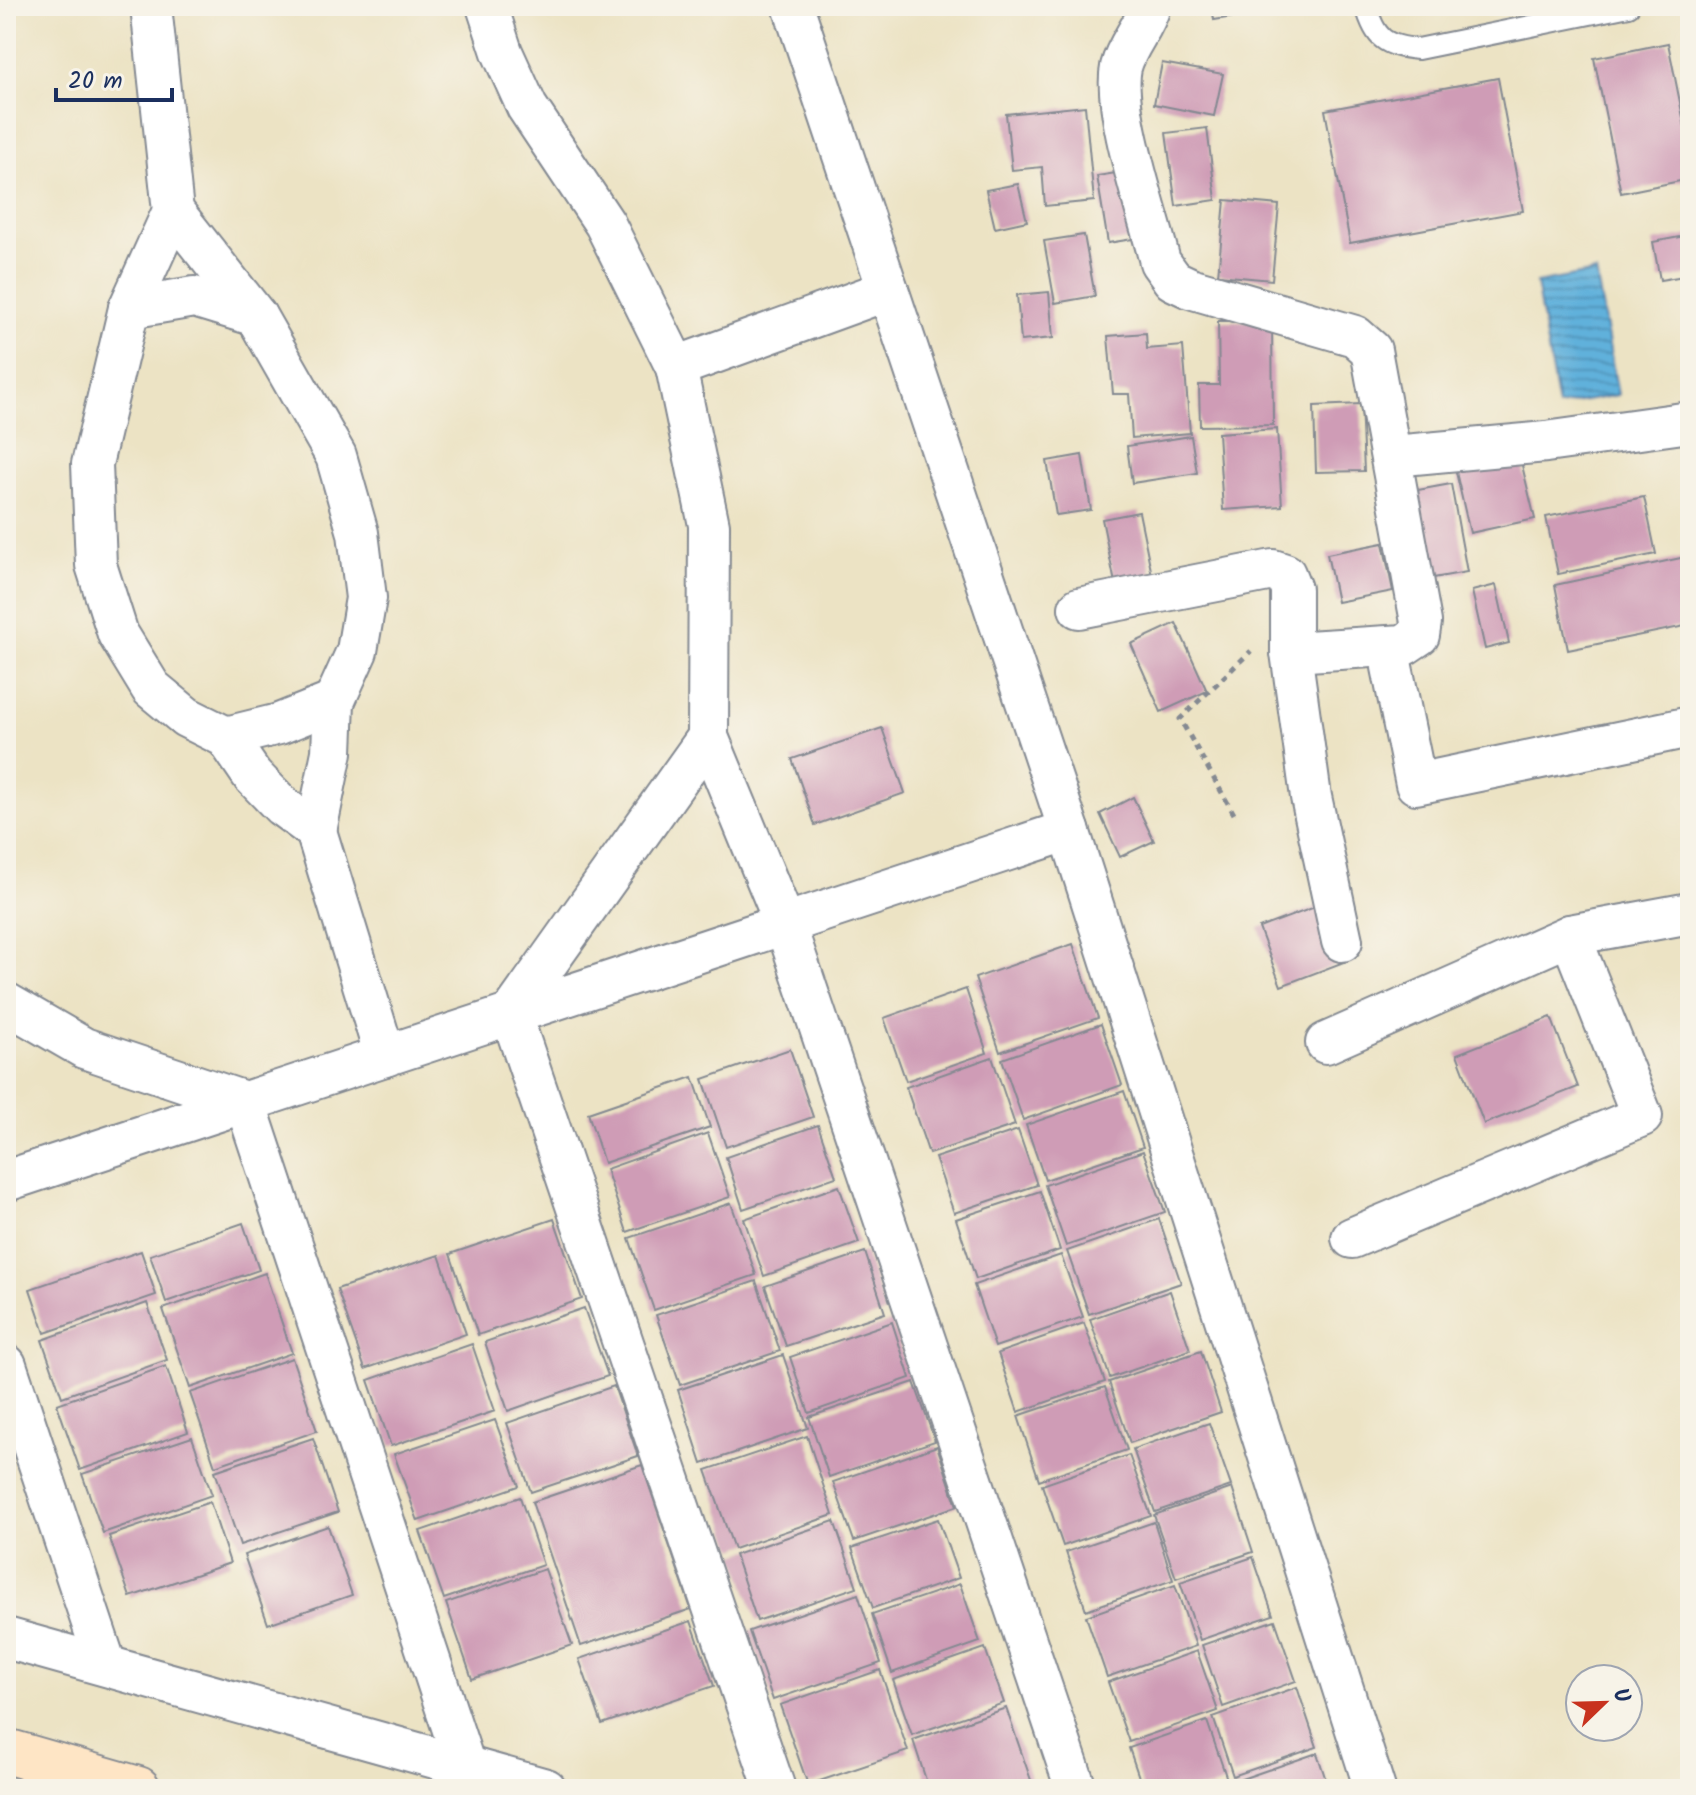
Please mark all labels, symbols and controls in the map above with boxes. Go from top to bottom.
scale bar [56,52,172,102]
text: 20 m [68,62,123,101]
north arrow [1564,1663,1644,1743]
text: U [1601,1683,1639,1709]

